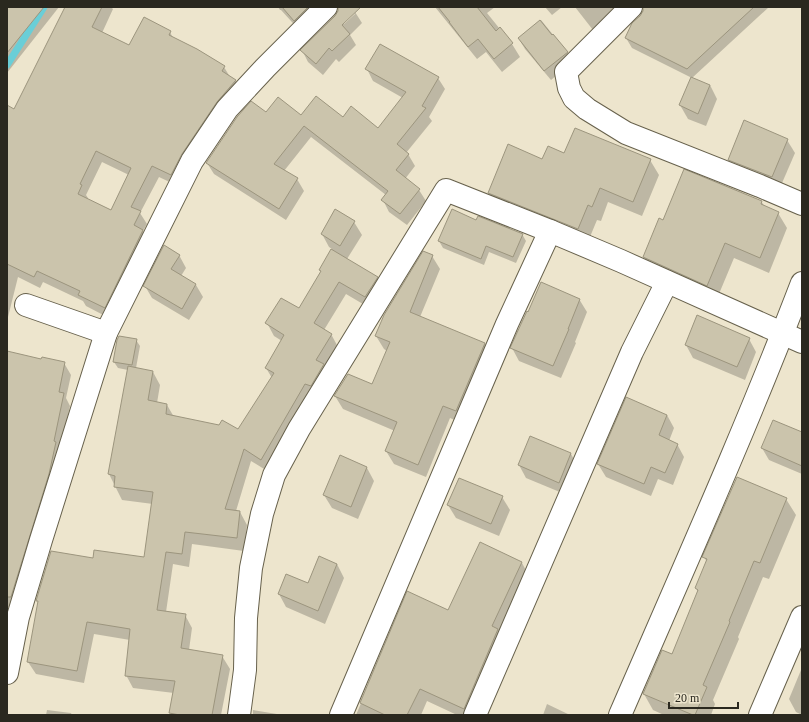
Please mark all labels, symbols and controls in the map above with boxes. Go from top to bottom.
scale bar [669,684,738,710]
text: 20 m [675,691,700,705]

